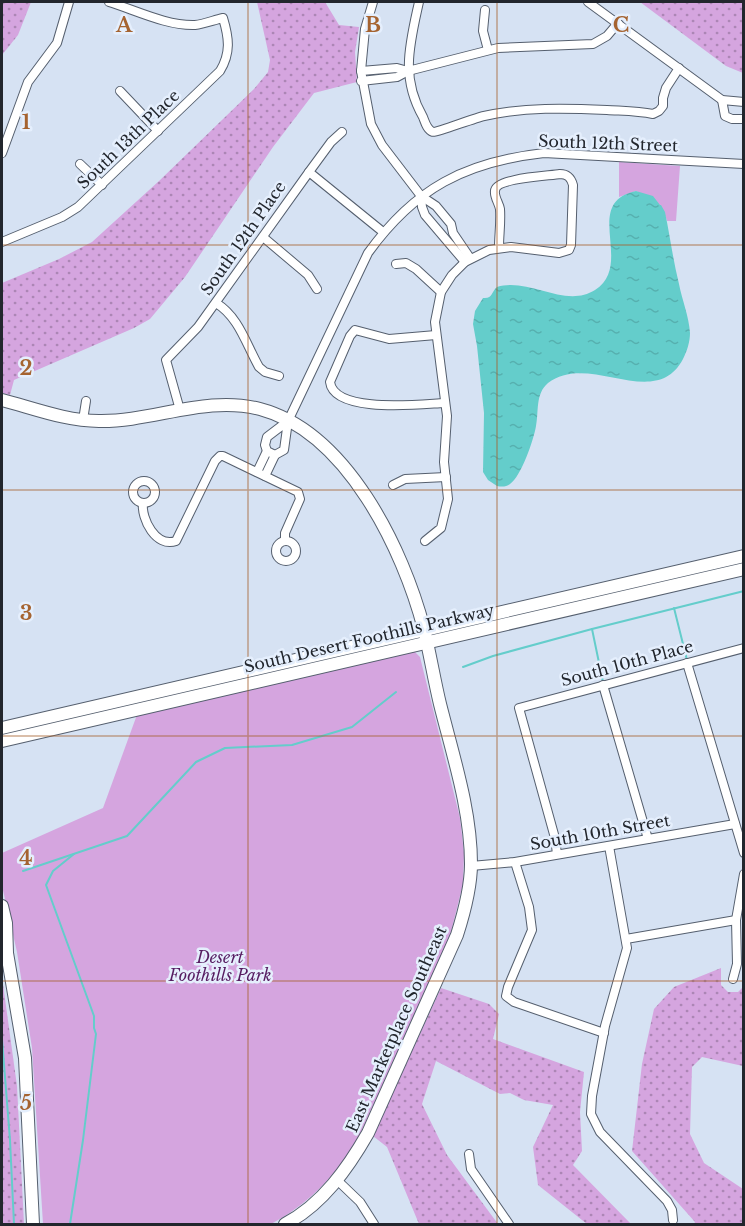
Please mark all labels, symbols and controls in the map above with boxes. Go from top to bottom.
text: A [115,13,133,37]
text: B [365,13,381,37]
text: C [613,13,629,37]
street label: South 13th Place [73,85,183,193]
text: 1 [22,110,31,134]
street label: South 12th Street [538,131,678,155]
street label: South 12th Place [196,177,290,299]
text: 2 [19,356,33,380]
street label: South Desert Foothills Parkway [242,599,497,677]
text: 3 [20,601,32,625]
street label: South 10th Place [559,636,695,690]
street label: South 10th Street [529,810,671,854]
text: 4 [19,846,33,870]
street label: East Marketplace Southeast [341,923,451,1135]
park label: Desert Foothills Park [168,947,271,985]
text: 5 [20,1091,32,1115]

